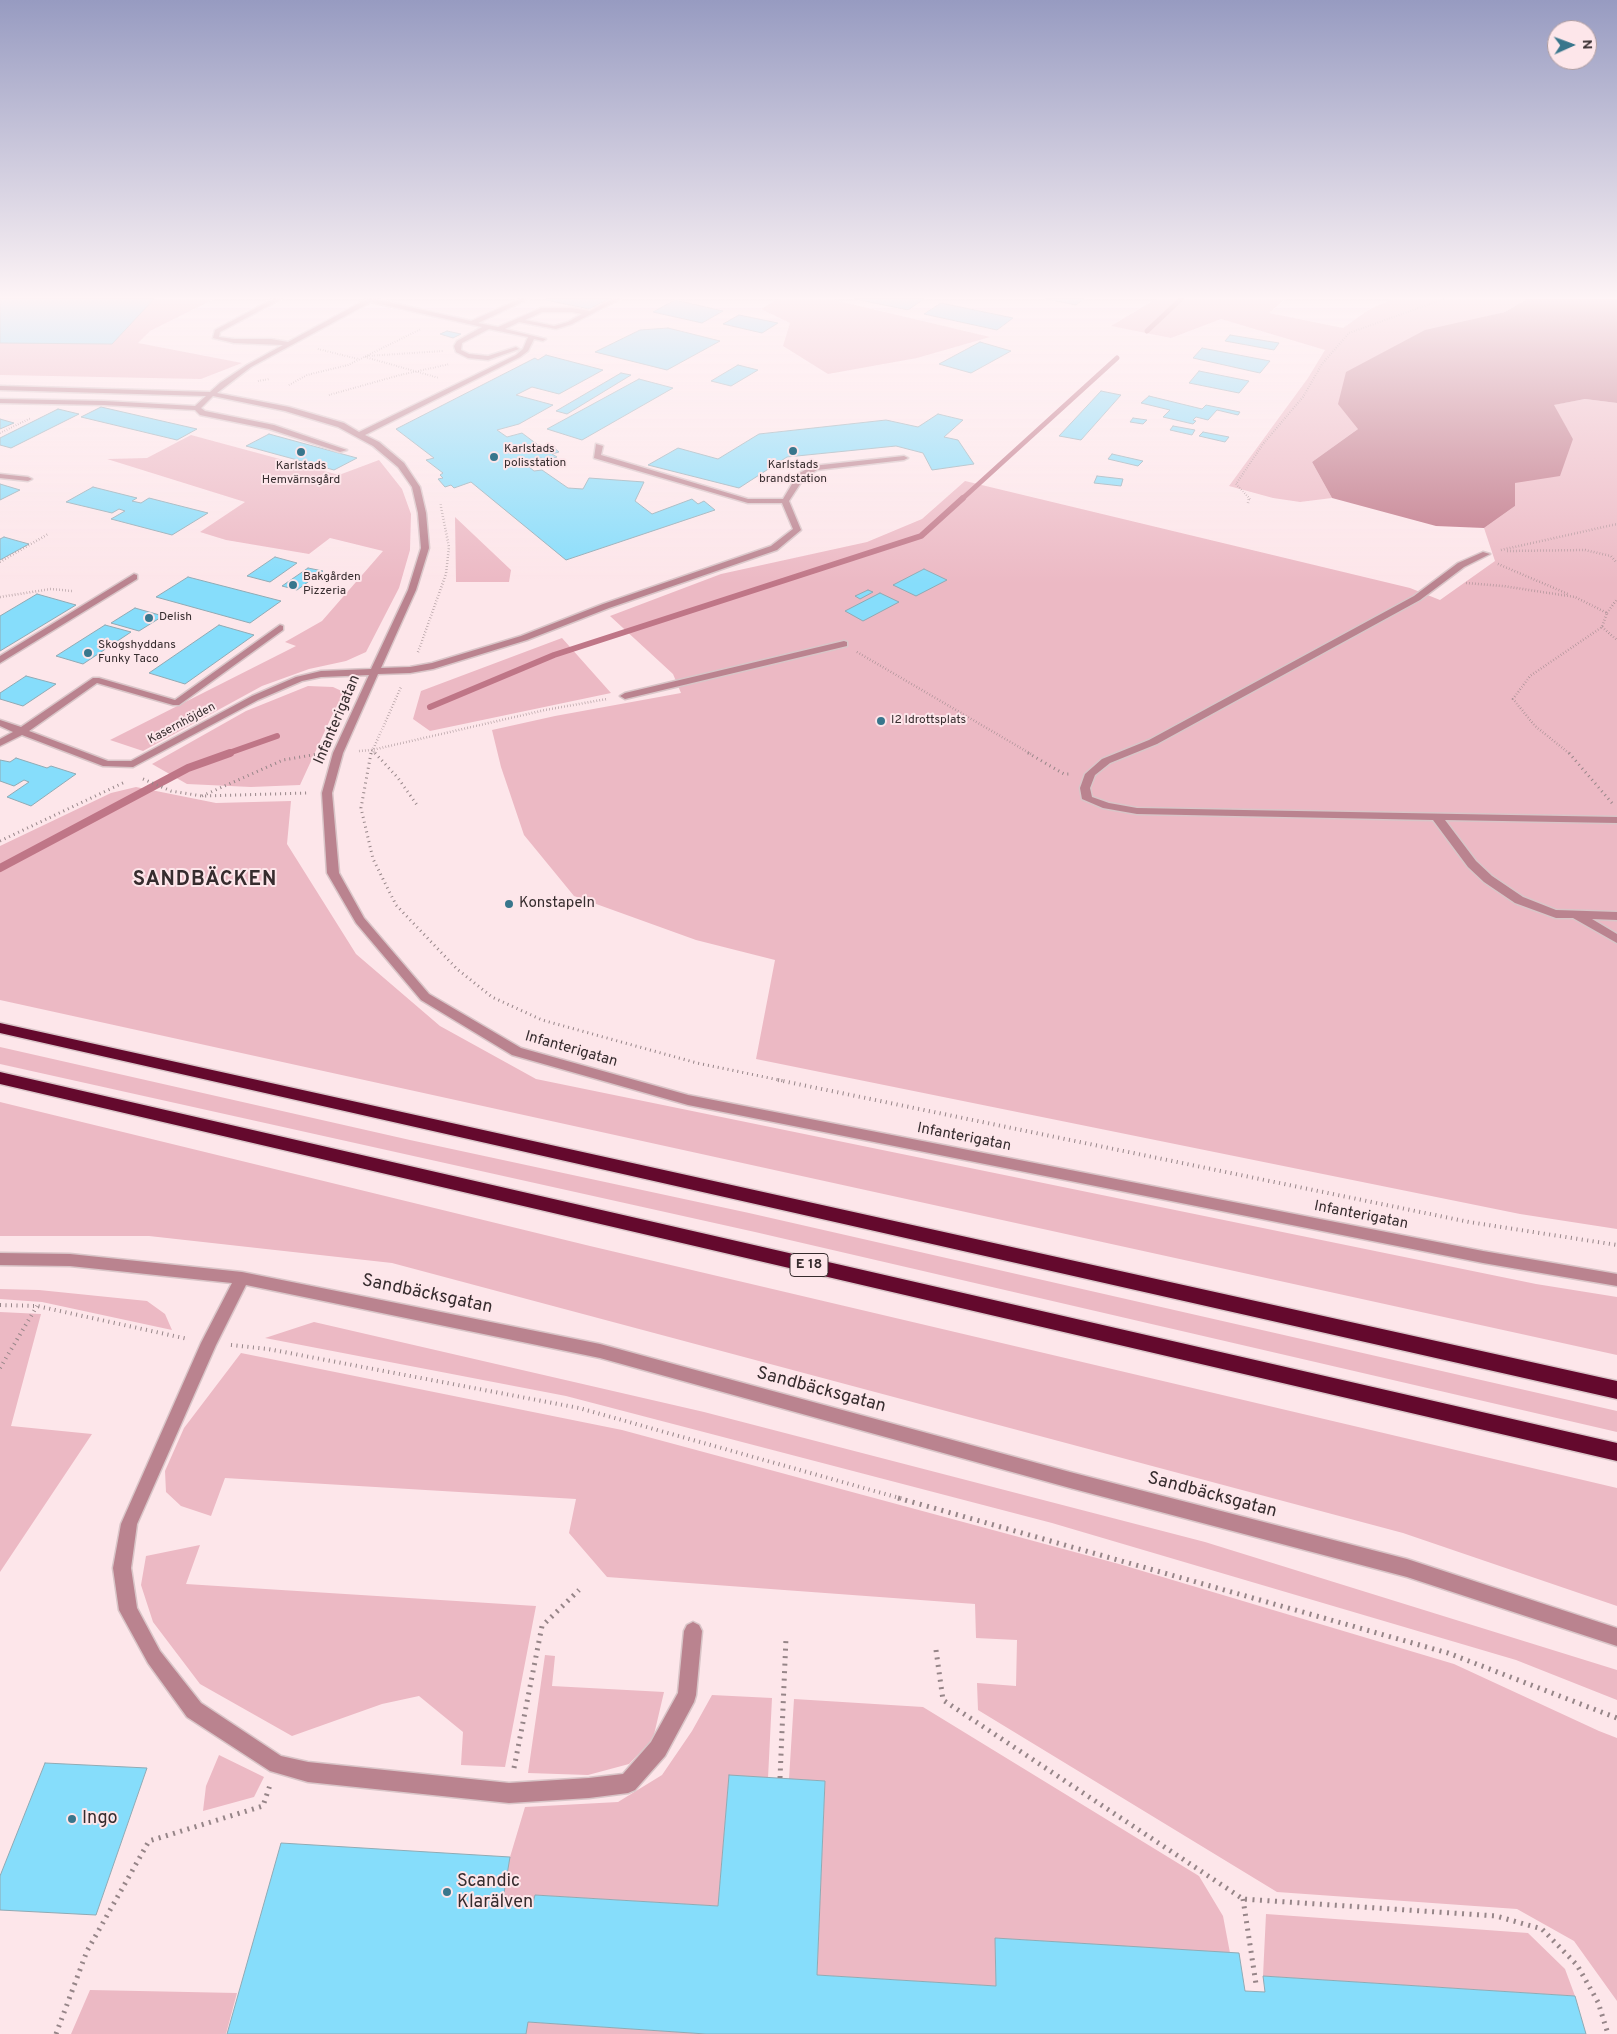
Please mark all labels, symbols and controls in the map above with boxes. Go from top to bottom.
north arrow [1547,20,1597,70]
text: N [1578,39,1595,50]
place label: Karlstads polisstation [504,443,566,471]
marker: Karlstads brandstation [787,445,799,457]
marker: Karlstads Hemvärnsgård [295,446,307,458]
marker: Karlstads polisstation [488,451,500,463]
place label: Karlstads brandstation [759,459,827,487]
place label: Karlstads Hemvärnsgård [262,460,340,488]
place label: Bakgården Pizzeria [303,571,361,599]
marker: Bakgården Pizzeria [287,579,299,591]
place label: Delish [159,611,192,625]
marker: Delish [143,612,155,624]
place label: Skogshyddans Funky Taco [98,639,176,667]
marker: Skogshyddans Funky Taco [82,647,94,659]
street label: Infanterigatan [311,673,365,767]
street label: Kasernhöjden [146,700,218,748]
place label: I2 Idrottsplats [891,714,966,728]
marker: I2 Idrottsplats [875,715,887,727]
district label: SANDBÄCKEN [131,869,279,893]
place label: Konstapeln [519,895,595,913]
marker: Konstapeln [503,898,515,910]
street label: Infanterigatan [523,1028,619,1072]
street label: Infanterigatan [915,1120,1013,1156]
street label: Infanterigatan [1312,1198,1410,1234]
road number: E 18 [790,1254,828,1276]
street label: Sandbäcksgatan [360,1271,494,1319]
street label: Sandbäcksgatan [754,1363,888,1419]
street label: Sandbäcksgatan [1145,1468,1279,1524]
place label: Ingo [82,1808,118,1830]
marker: Ingo [66,1813,78,1825]
place label: Scandic Klarälven [457,1871,533,1914]
marker: Scandic Klarälven [441,1886,453,1898]

